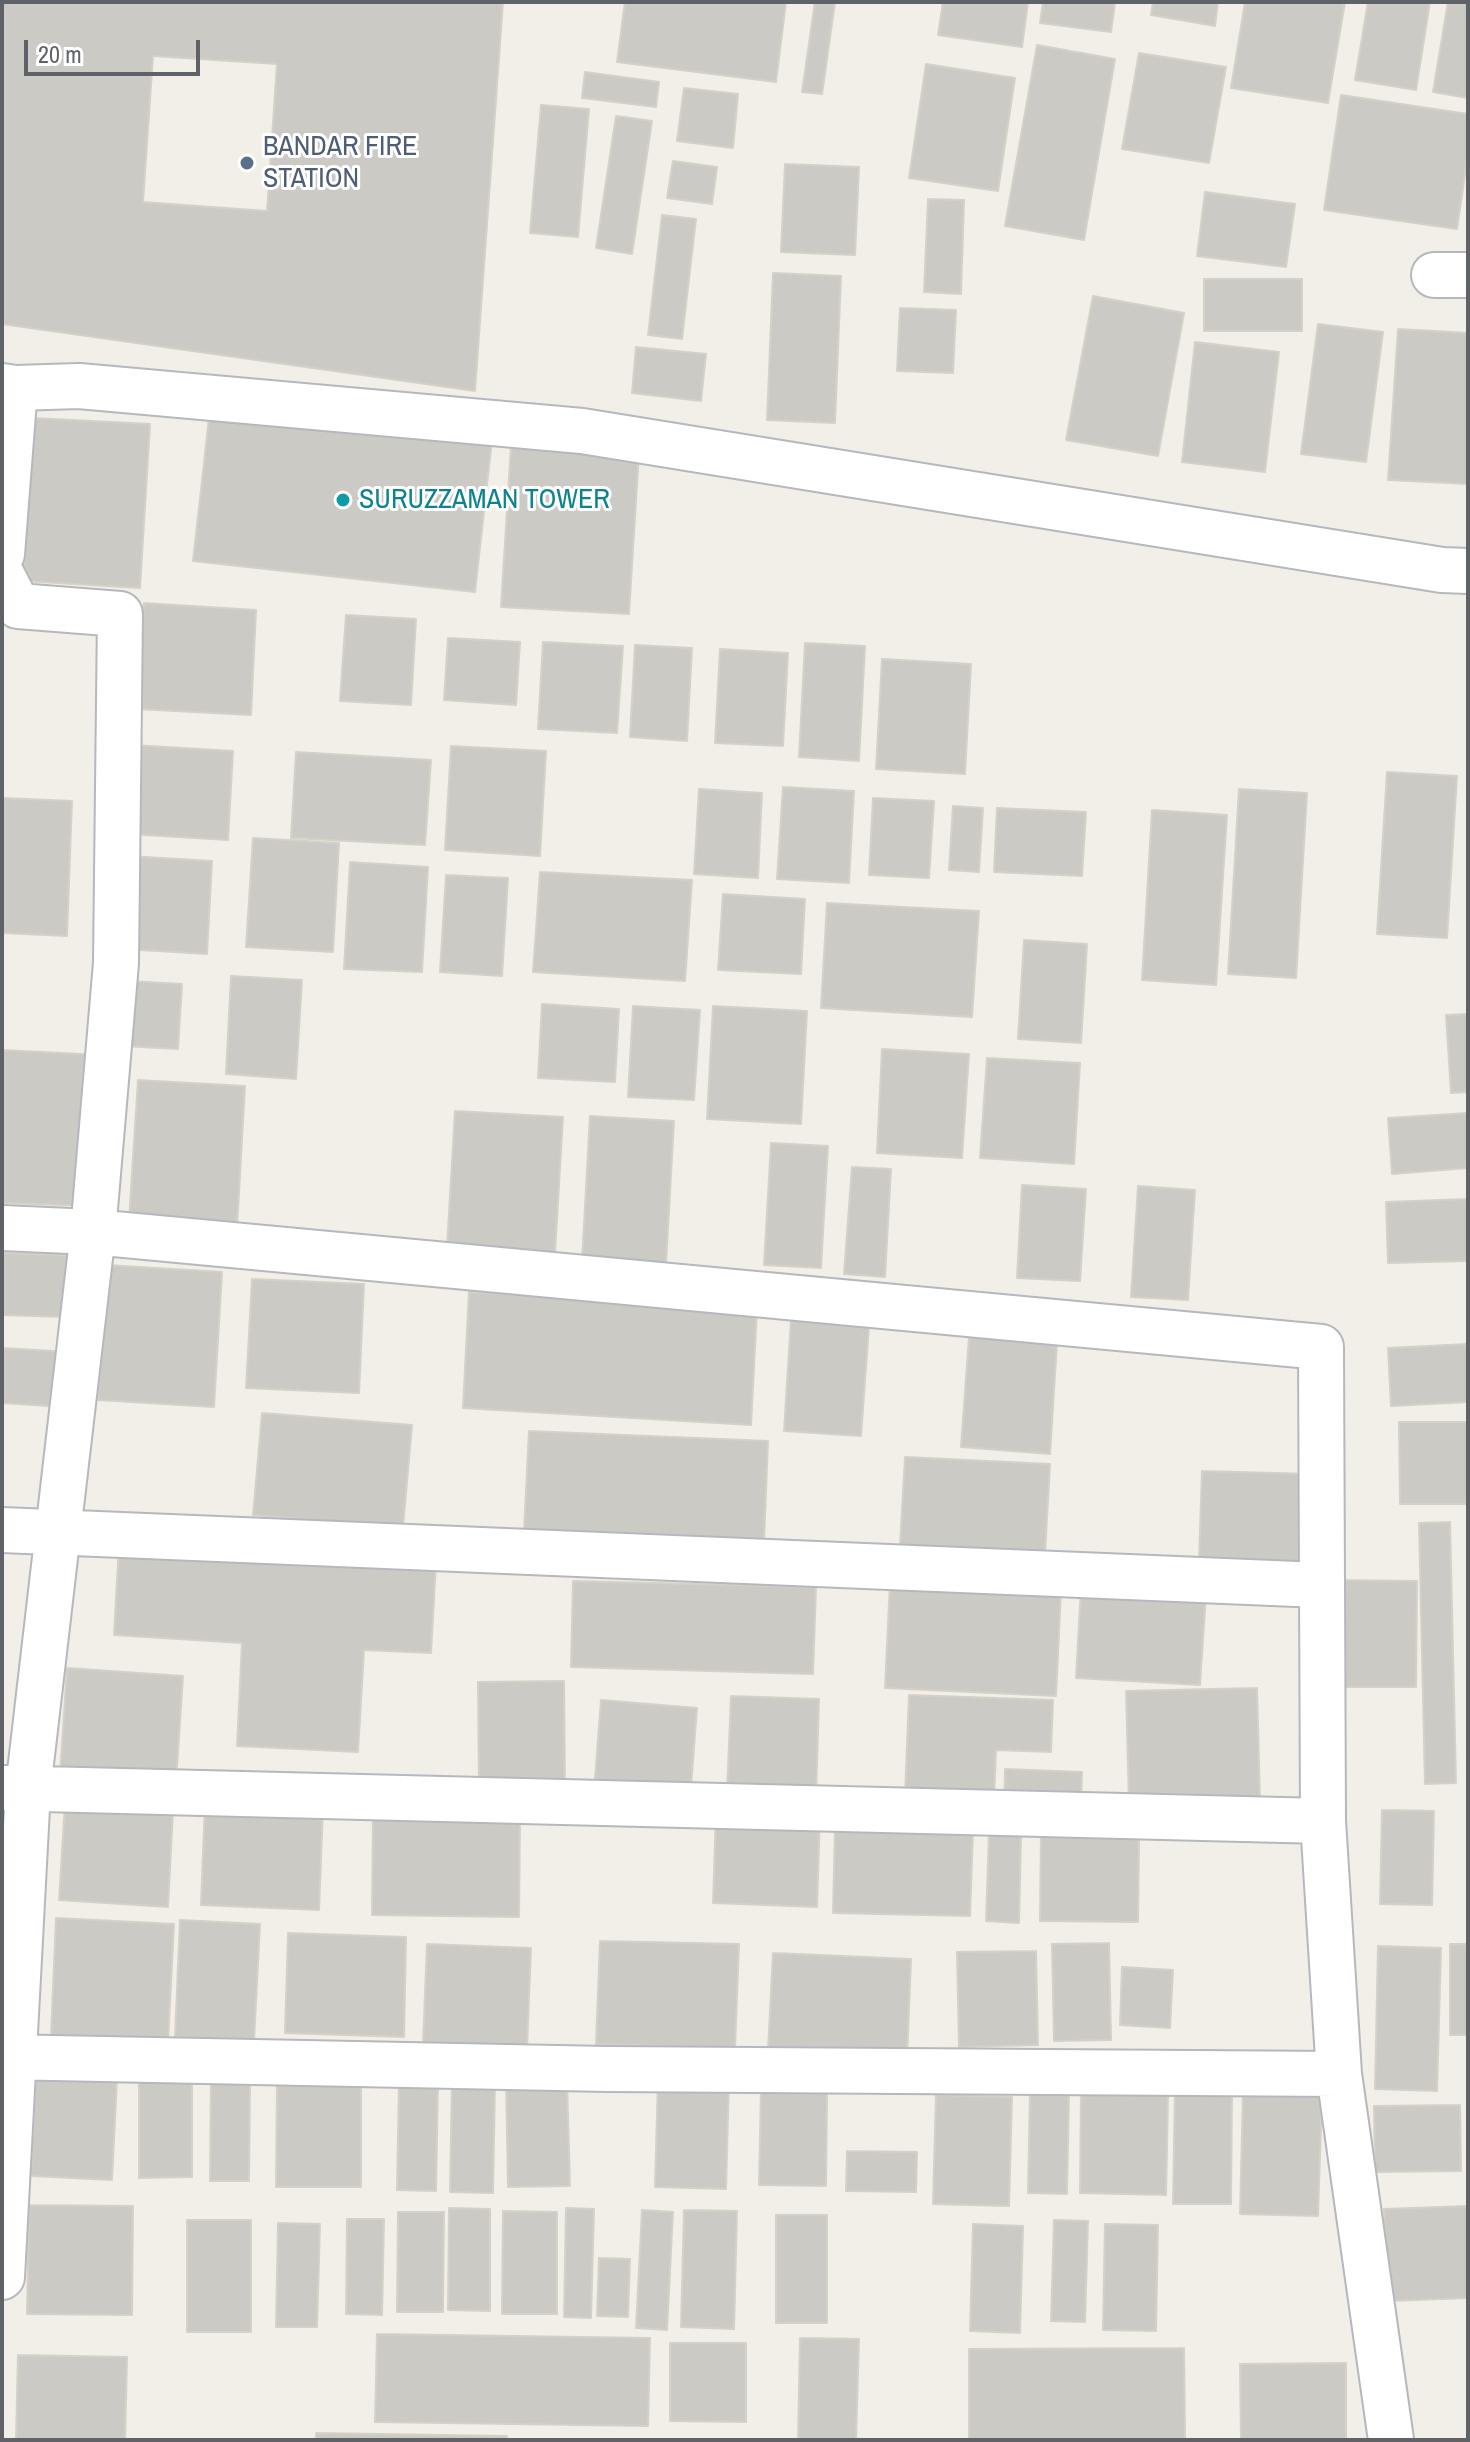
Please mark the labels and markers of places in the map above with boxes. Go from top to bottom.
place label: BANDAR FIRE STATION [263,130,417,196]
marker: BANDAR FIRE STATION [238,154,256,172]
place label: SURUZZAMAN TOWER [359,483,610,517]
marker: SURUZZAMAN TOWER [334,491,352,509]

